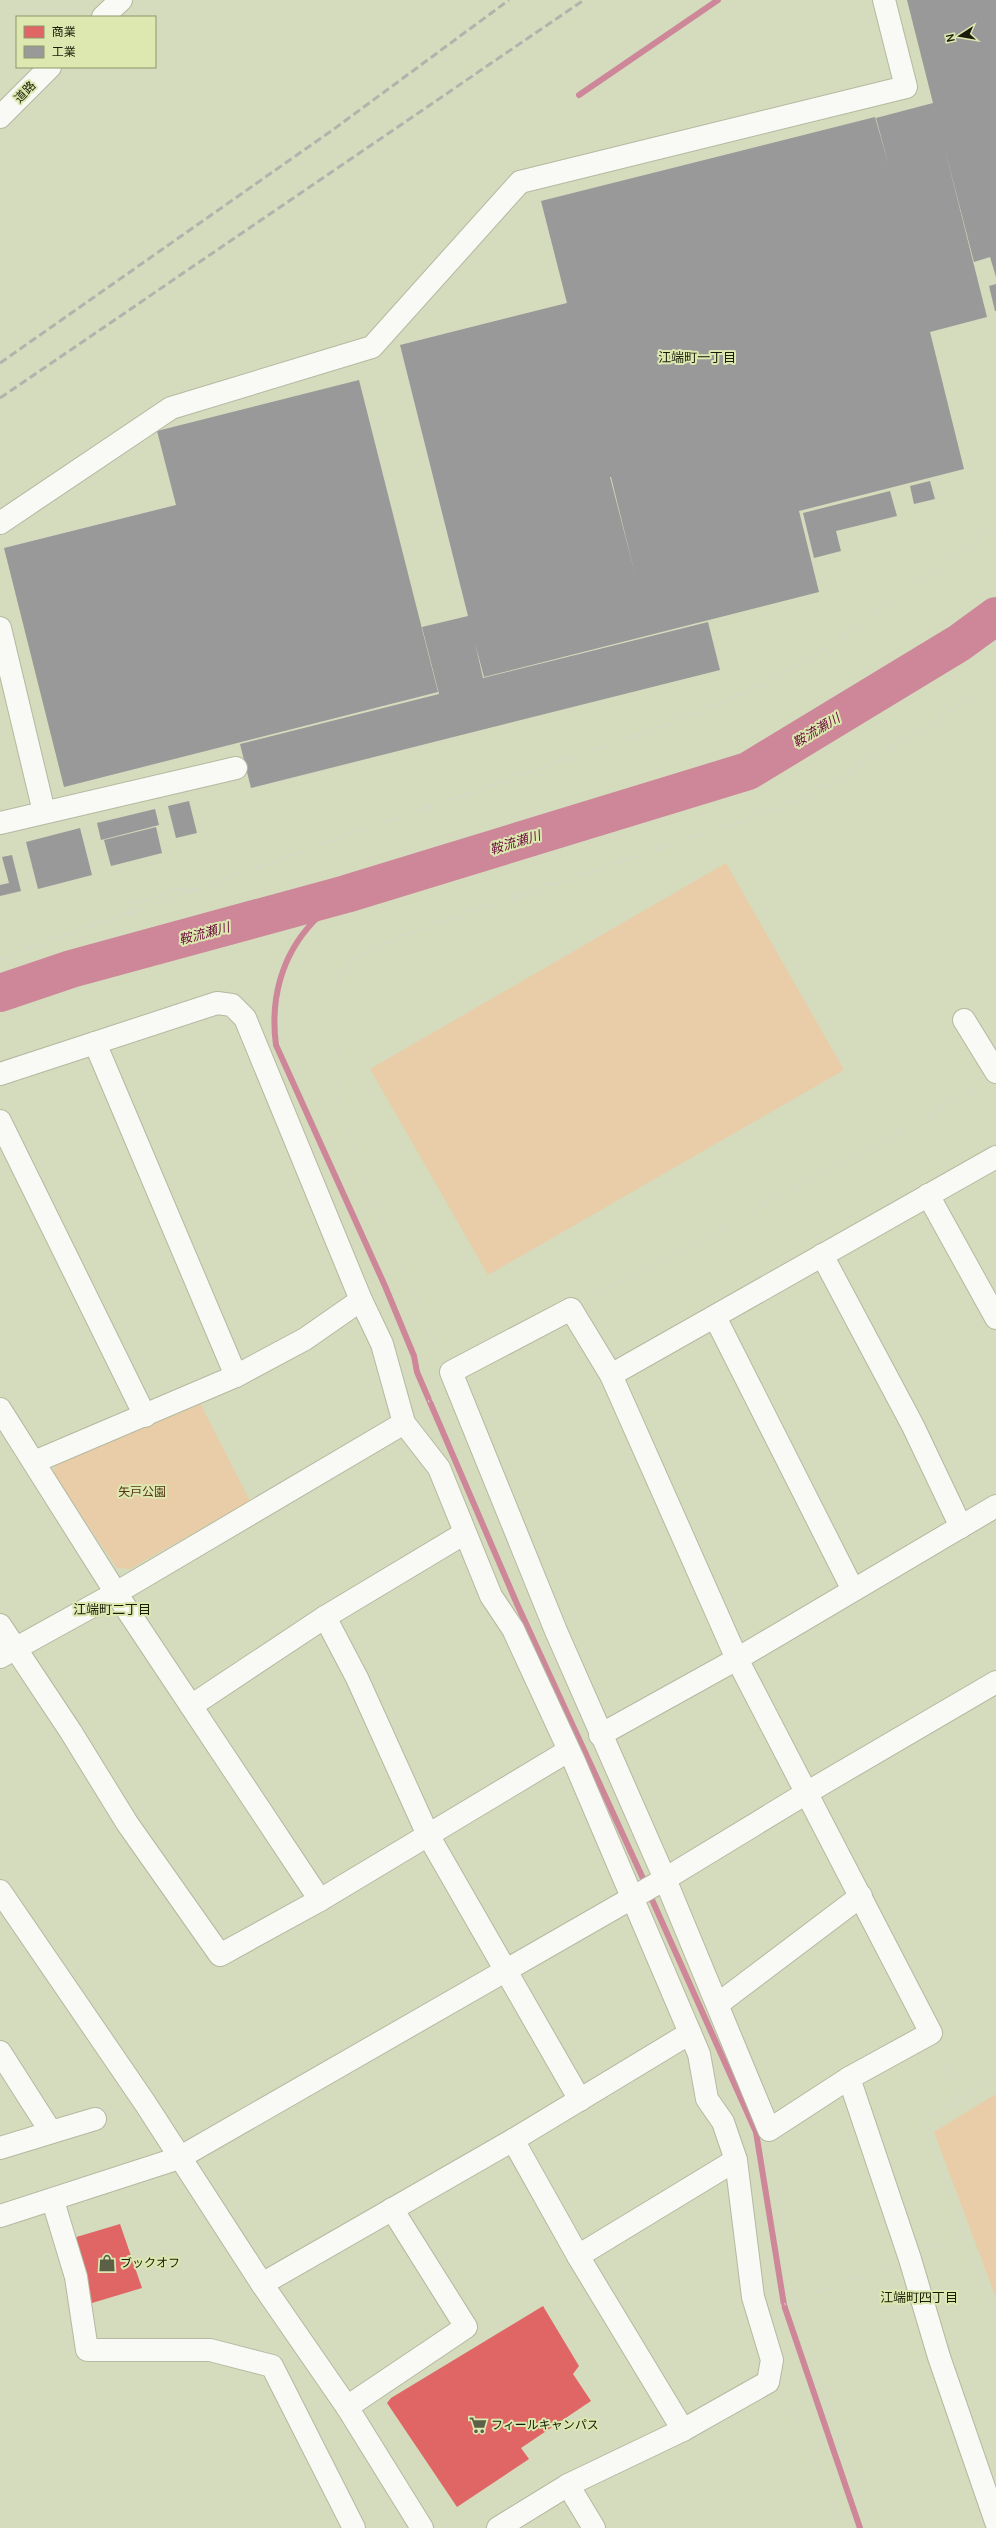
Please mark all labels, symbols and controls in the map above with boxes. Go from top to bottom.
legend [16,16,156,68]
north arrow [940,16,980,56]
text: 商業 [52,23,76,40]
text: N [942,33,958,44]
text: 工業 [52,43,76,60]
street label: 道路 [10,77,39,106]
district label: 江端町一丁目 [658,348,736,366]
water label: 鞍流瀬川 [789,708,845,751]
water label: 鞍流瀬川 [487,825,544,858]
water label: 鞍流瀬川 [177,917,233,948]
park label: 矢戸公園 [118,1483,166,1500]
district label: 江端町二丁目 [73,1600,151,1618]
shop icon: ブックオフ [97,2253,117,2273]
place label: ブックオフ [120,2254,180,2271]
district label: 江端町四丁目 [880,2288,958,2306]
supermarket icon: フィールキャンパス [468,2415,488,2435]
place label: フィールキャンパス [491,2416,599,2433]

